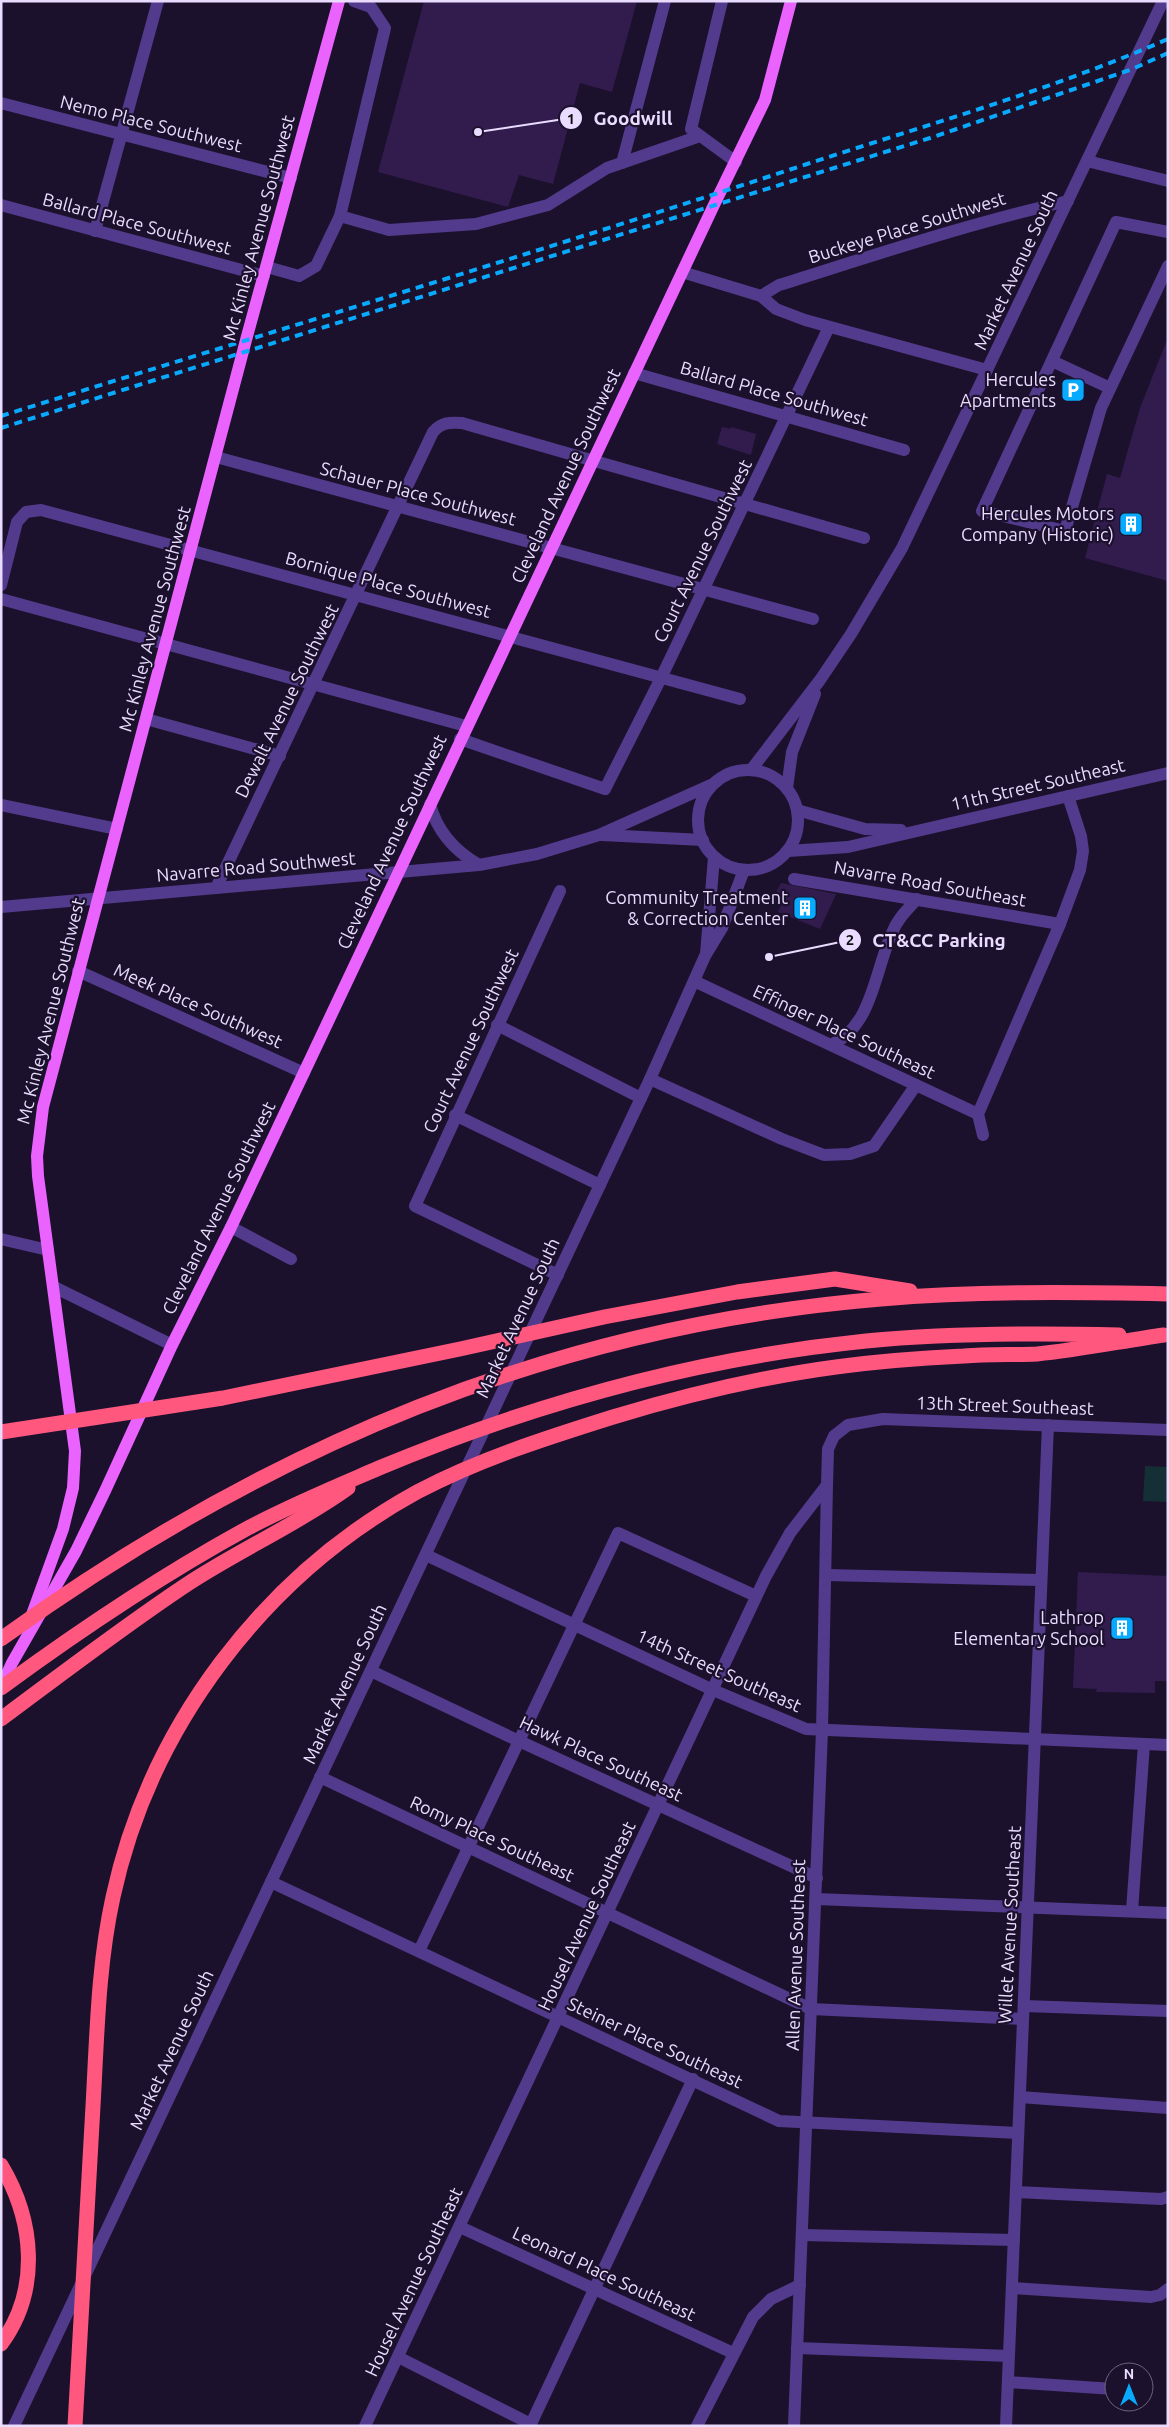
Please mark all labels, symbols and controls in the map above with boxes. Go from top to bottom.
street label: Nemo Place Southwest [58,91,244,155]
callout: Goodwill [558,101,682,135]
text: Goodwill [593,107,673,129]
text: 1 [567,110,575,127]
street label: Mc Kinley Avenue Southwest [218,113,298,343]
street label: Market Avenue South [969,187,1061,353]
street label: Ballard Place Southwest [41,188,234,258]
street label: Buckeye Place Southwest [806,188,1008,267]
street label: Ballard Place Southwest [678,357,870,429]
street label: Cleveland Avenue Southwest [506,365,624,586]
place label: Hercules Apartments [960,369,1056,410]
parking icon: Hercules Apartments [1060,377,1086,403]
street label: Court Avenue Southwest [649,456,755,645]
street label: Schauer Place Southwest [318,457,518,529]
place label: Hercules Motors Company (Historic) [961,503,1114,545]
street label: Mc Kinley Avenue Southwest [114,504,194,734]
building icon: Hercules Motors Company (Historic) [1118,511,1144,537]
street label: Bornique Place Southwest [283,547,493,621]
street label: Dewalt Avenue Southwest [230,601,342,801]
street label: Cleveland Avenue Southwest [332,731,450,952]
street label: 11th Street Southeast [949,754,1127,814]
street label: Navarre Road Southwest [156,847,356,885]
street label: Navarre Road Southeast [832,856,1028,910]
place label: Community Treatment & Correction Center [605,887,788,928]
street label: Mc Kinley Avenue Southwest [12,895,88,1126]
building icon: Community Treatment & Correction Center [792,895,818,921]
callout: CT&CC Parking [837,923,1016,957]
text: CT&CC Parking [872,929,1006,951]
text: 2 [846,931,854,948]
street label: Court Avenue Southwest [419,945,522,1136]
street label: Meek Place Southwest [111,959,286,1051]
street label: Effinger Place Southeast [750,980,939,1082]
street label: Cleveland Avenue Southwest [158,1098,278,1317]
street label: Market Avenue South [471,1235,563,1401]
street label: 13th Street Southeast [916,1392,1094,1418]
street label: Market Avenue South [298,1601,390,1767]
place label: Lathrop Elementary School [953,1607,1104,1648]
building icon: Lathrop Elementary School [1109,1615,1135,1641]
street label: 14th Street Southeast [634,1625,805,1715]
street label: Hawk Place Southeast [517,1711,686,1805]
street label: Romy Place Southeast [407,1791,578,1885]
street label: Housel Avenue Southeast [533,1818,639,2013]
street label: Willet Avenue Southeast [994,1825,1024,2025]
street label: Allen Avenue Southeast [782,1859,808,2051]
street label: Market Avenue South [125,1967,217,2133]
street label: Steiner Place Southeast [565,1993,746,2091]
street label: Housel Avenue Southeast [360,2184,466,2379]
street label: Leonard Place Southeast [510,2222,699,2324]
north arrow [1104,2362,1154,2412]
text: N [1124,2366,1134,2382]

